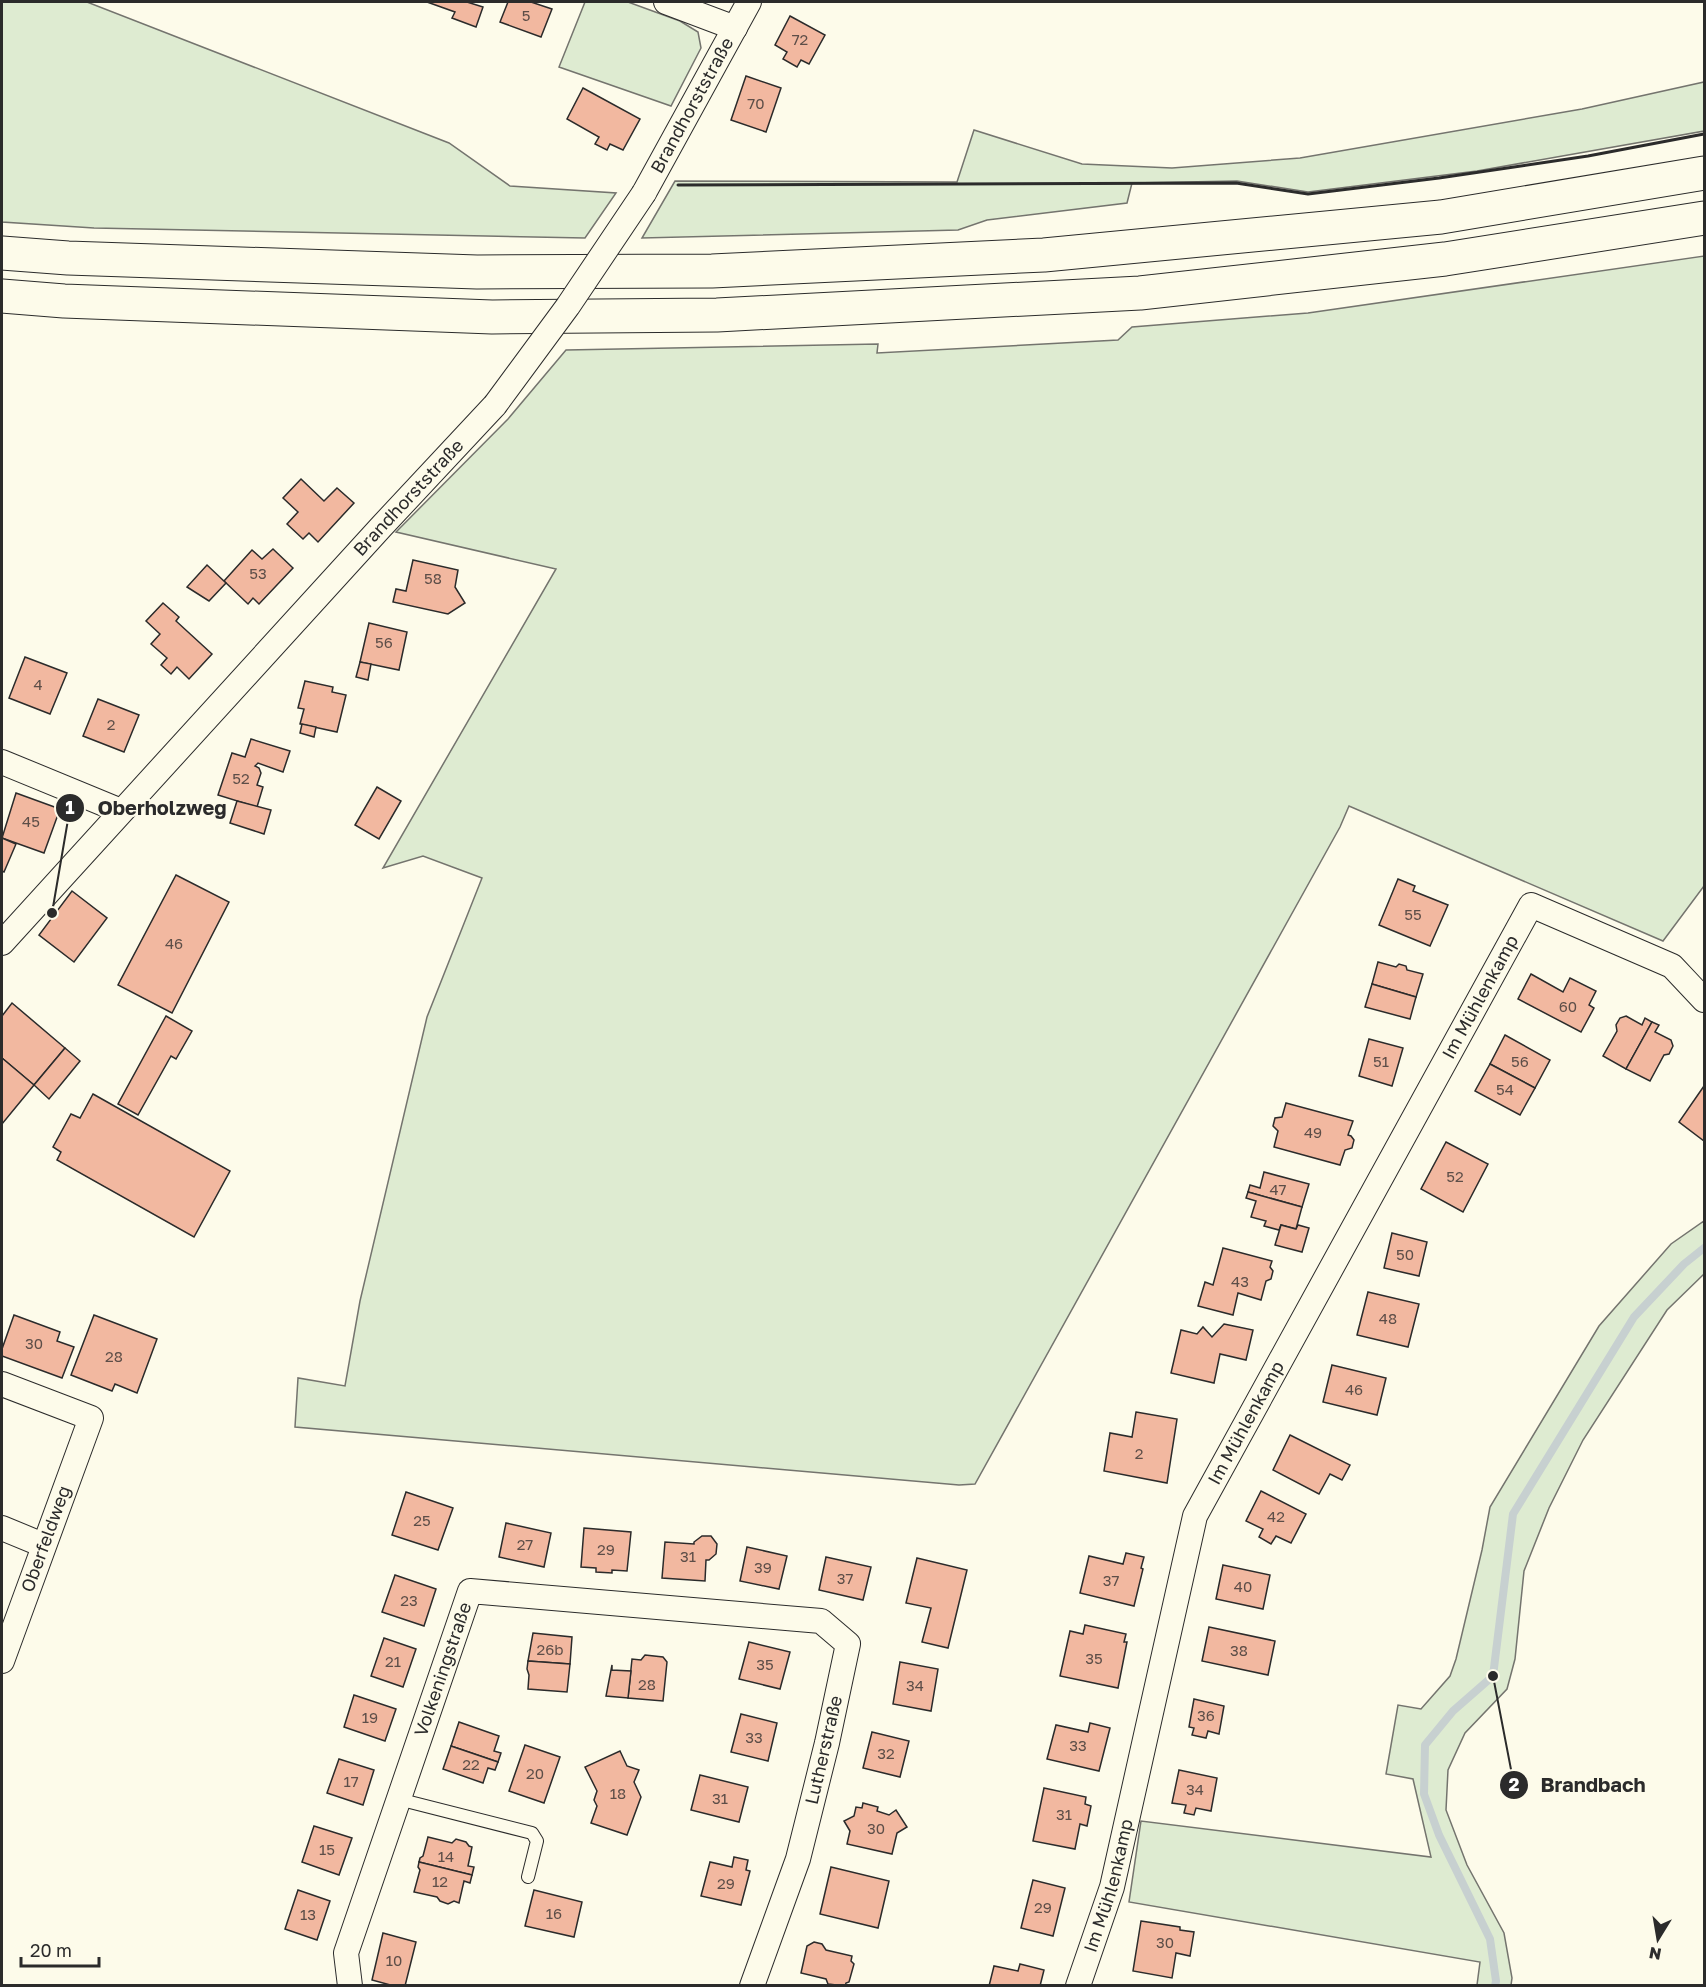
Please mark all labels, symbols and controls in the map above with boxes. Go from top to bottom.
house number: 5 [522,6,530,24]
house number: 72 [792,30,808,48]
street label: Brandhorststraße [645,33,737,177]
house number: 70 [747,94,765,112]
street label: Brandhorststraße [348,434,468,560]
house number: 53 [249,564,267,582]
house number: 58 [424,569,442,587]
house number: 56 [375,633,393,651]
house number: 4 [33,675,43,693]
house number: 2 [107,715,115,733]
house number: 52 [232,769,250,787]
callout: Oberholzweg [55,789,238,827]
text: Oberholzweg [97,795,227,819]
text: 1 [65,796,75,818]
house number: 45 [22,812,40,830]
house number: 55 [1404,905,1422,923]
street label: Im Mühlenkamp [1437,931,1522,1062]
house number: 46 [165,934,183,952]
house number: 60 [1559,997,1577,1015]
house number: 51 [1373,1052,1389,1070]
house number: 56 [1511,1052,1529,1070]
house number: 54 [1496,1080,1514,1098]
house number: 49 [1304,1123,1322,1141]
house number: 52 [1446,1167,1464,1185]
house number: 47 [1269,1180,1287,1198]
house number: 50 [1396,1245,1414,1263]
house number: 43 [1231,1272,1249,1290]
house number: 48 [1379,1309,1397,1327]
house number: 30 [25,1334,43,1352]
house number: 28 [105,1347,123,1365]
street label: Im Mühlenkamp [1202,1357,1288,1488]
house number: 46 [1345,1380,1363,1398]
house number: 2 [1135,1444,1143,1462]
street label: Oberfeldweg [16,1482,74,1595]
house number: 42 [1267,1507,1285,1525]
house number: 25 [413,1511,431,1529]
house number: 27 [517,1535,533,1553]
house number: 29 [597,1540,615,1558]
house number: 31 [680,1547,696,1565]
house number: 39 [754,1558,772,1576]
house number: 37 [837,1569,853,1587]
house number: 37 [1103,1571,1119,1589]
house number: 40 [1234,1577,1252,1595]
house number: 23 [400,1591,418,1609]
street label: Volkeningstraße [409,1599,475,1739]
house number: 26b [536,1640,564,1658]
house number: 38 [1230,1641,1248,1659]
house number: 35 [1085,1649,1103,1667]
house number: 21 [385,1652,401,1670]
house number: 35 [756,1655,774,1673]
house number: 28 [638,1675,656,1693]
house number: 34 [906,1676,924,1694]
street label: Lutherstraße [800,1693,846,1806]
house number: 36 [1197,1706,1215,1724]
house number: 19 [362,1708,378,1726]
house number: 33 [745,1728,763,1746]
house number: 33 [1069,1736,1087,1754]
house number: 32 [877,1744,895,1762]
house number: 22 [462,1755,480,1773]
house number: 20 [526,1764,544,1782]
callout: Brandbach [1499,1766,1658,1804]
house number: 17 [343,1772,359,1790]
text: Brandbach [1540,1772,1646,1796]
text: 2 [1509,1773,1520,1795]
house number: 34 [1186,1780,1204,1798]
house number: 18 [610,1784,626,1802]
house number: 31 [712,1789,728,1807]
house number: 31 [1056,1805,1072,1823]
street label: Im Mühlenkamp [1078,1817,1137,1955]
house number: 30 [867,1819,885,1837]
house number: 15 [319,1840,335,1858]
house number: 14 [438,1847,454,1865]
house number: 12 [432,1872,448,1890]
house number: 29 [717,1874,735,1892]
house number: 29 [1034,1898,1052,1916]
house number: 16 [546,1904,562,1922]
house number: 13 [300,1905,316,1923]
north arrow [1628,1909,1688,1969]
scale bar [21,1930,99,1968]
house number: 30 [1156,1933,1174,1951]
text: 20 m [30,1939,72,1961]
text: N [1647,1943,1663,1965]
house number: 10 [386,1951,402,1969]

